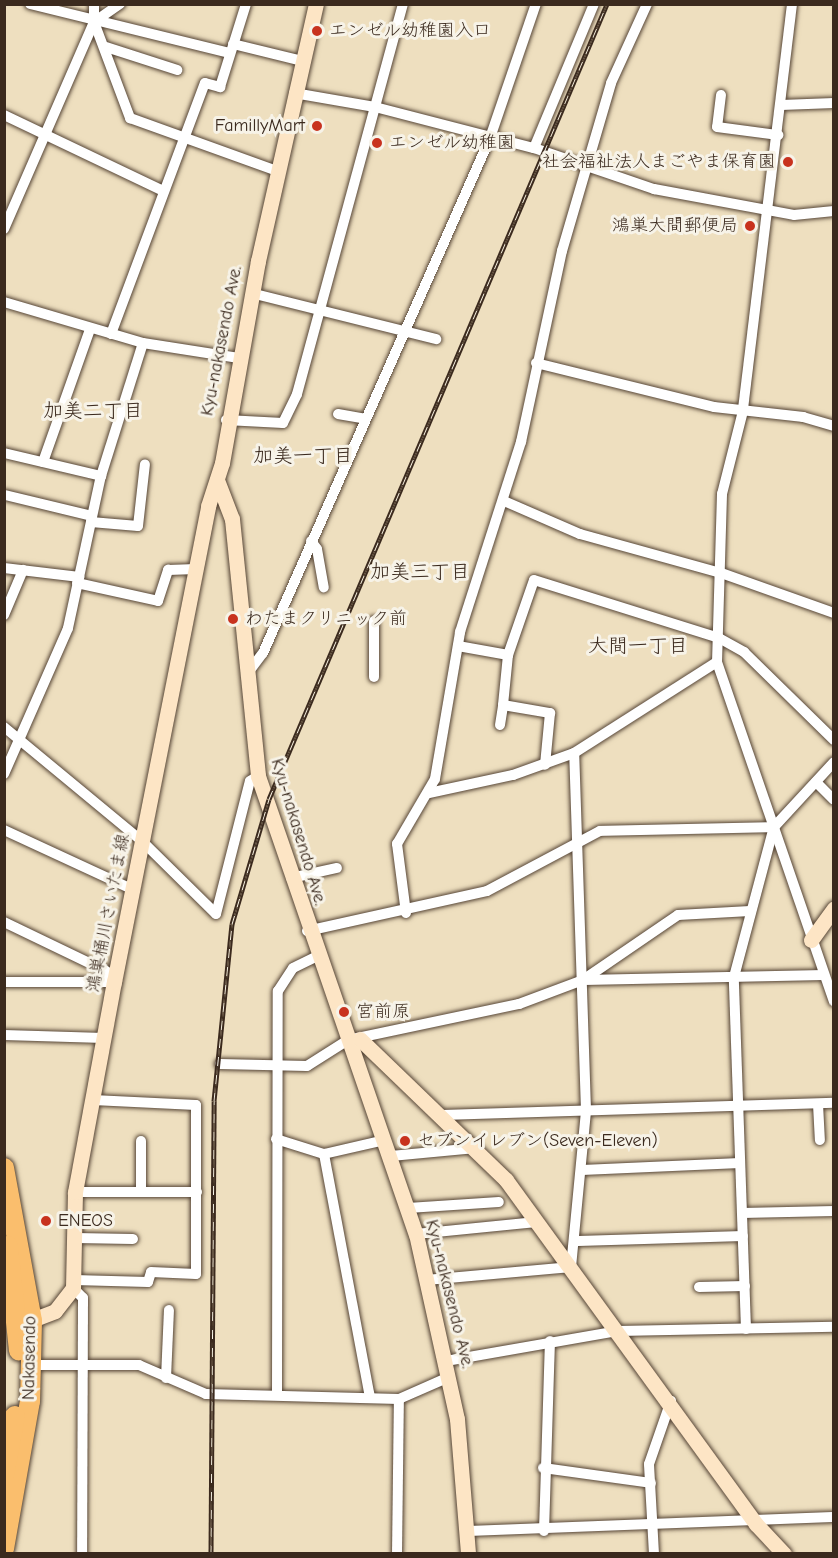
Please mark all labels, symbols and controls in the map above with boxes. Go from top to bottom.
place label: エンゼル幼稚園入口 [329,20,491,42]
marker: エンゼル幼稚園入口 [310,24,324,38]
place label: FamillyMart [215,115,305,137]
marker: FamillyMart [310,119,324,133]
place label: エンゼル幼稚園 [389,132,515,154]
marker: エンゼル幼稚園 [370,136,384,150]
place label: 社会福祉法人まごやま保育園 [542,151,776,173]
marker: 社会福祉法人まごやま保育園 [781,155,795,169]
place label: 鴻巣大間郵便局 [612,215,738,237]
marker: 鴻巣大間郵便局 [743,219,757,233]
street label: Kyu-nakasendo Ave. [197,264,247,418]
district label: 加美二丁目 [43,398,143,422]
district label: 加美一丁目 [253,443,353,467]
district label: 加美三丁目 [370,559,470,583]
place label: わたまクリニック前 [245,608,407,630]
marker: わたまクリニック前 [226,612,240,626]
district label: 大間一丁目 [588,633,688,657]
street label: Kyu-nakasendo Ave. [265,756,331,908]
street label: 鴻巣桶川さいたま線 [83,831,135,995]
place label: 宮前原 [356,1001,410,1023]
marker: 宮前原 [337,1005,351,1019]
place label: セブンイレブン(Seven-Eleven) [417,1130,658,1152]
marker: セブンイレブン(Seven-Eleven) [398,1134,412,1148]
place label: ENEOS [58,1210,113,1232]
marker: ENEOS [39,1214,53,1228]
street label: Kyu-nakasendo Ave. [420,1218,478,1370]
street label: Nakasendo [18,1316,42,1400]

